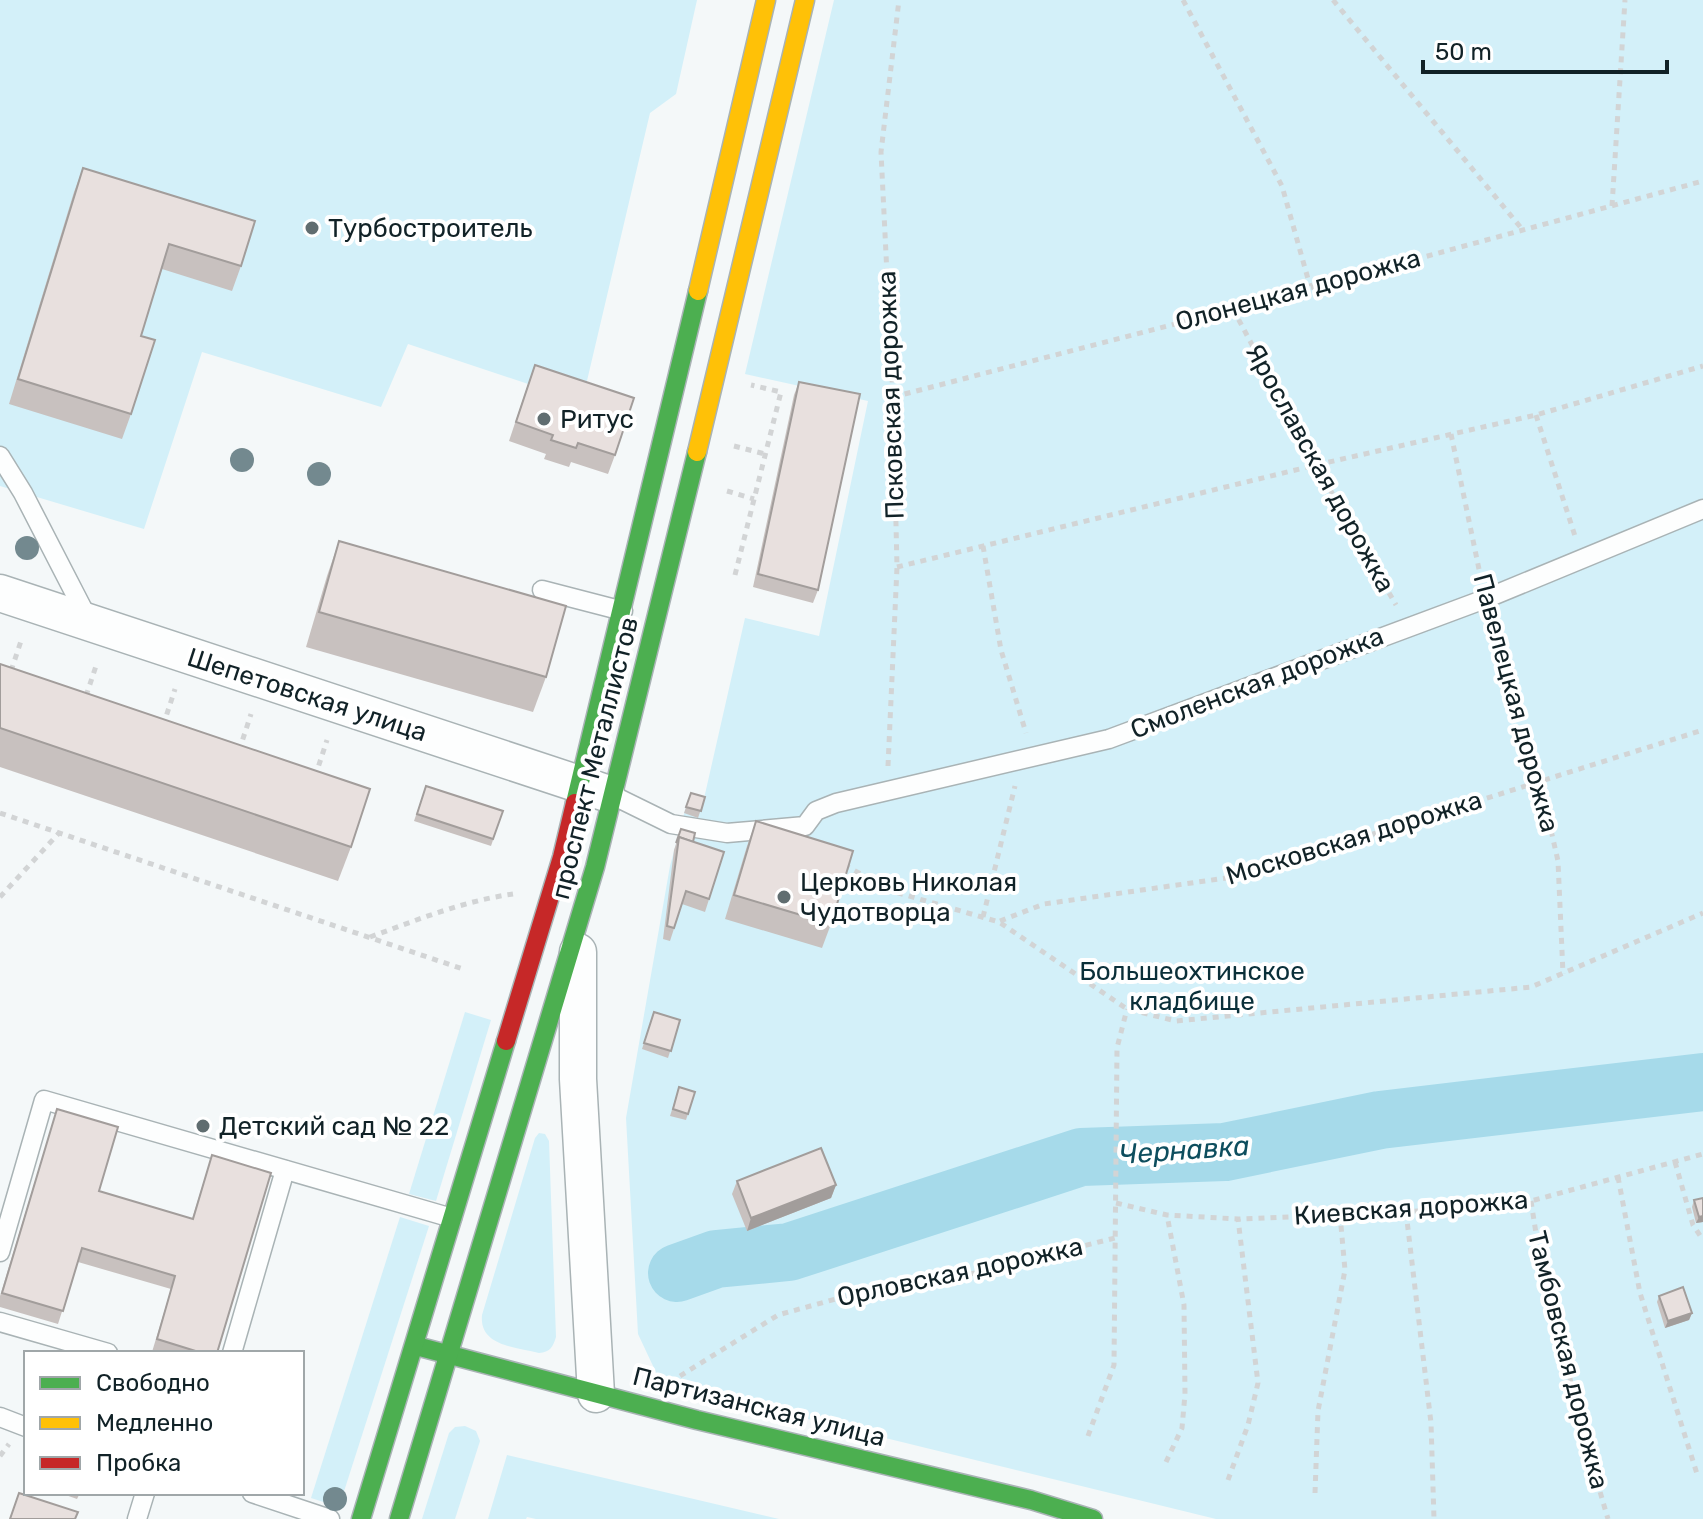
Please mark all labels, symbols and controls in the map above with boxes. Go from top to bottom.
scale bar [1423,24,1667,74]
text: 50 m [1435,38,1492,66]
place label: Турбостроитель [328,213,533,244]
marker: Турбостроитель [303,219,321,237]
street label: Олонецкая дорожка [1172,242,1424,338]
street label: Псковская дорожка [871,270,911,520]
street label: Ярославская дорожка [1239,338,1401,598]
place label: Ритус [560,404,634,435]
marker: Ритус [535,410,553,428]
street label: Павелецкая дорожка [1467,570,1565,836]
street label: проспект Металлистов [545,614,645,902]
street label: Смоленская дорожка [1126,620,1388,746]
street label: Шепетовская улица [183,642,431,748]
street label: Московская дорожка [1222,784,1486,892]
place label: Церковь Николая Чудотворца [800,867,1017,928]
marker: Церковь Николая Чудотворца [775,888,793,906]
park label: Большеохтинское кладбище [1079,956,1305,1017]
place label: Детский сад № 22 [219,1111,449,1142]
marker: Детский сад № 22 [194,1117,212,1135]
water label: Чернавка [1117,1129,1251,1171]
street label: Киевская дорожка [1293,1184,1529,1232]
street label: Тамбовская дорожка [1521,1228,1615,1492]
street label: Орловская дорожка [834,1231,1086,1313]
legend [24,1351,304,1495]
street label: Партизанская улица [630,1361,888,1453]
text: Свободно [96,1369,210,1397]
text: Медленно [96,1409,213,1437]
text: Пробка [96,1449,181,1477]

